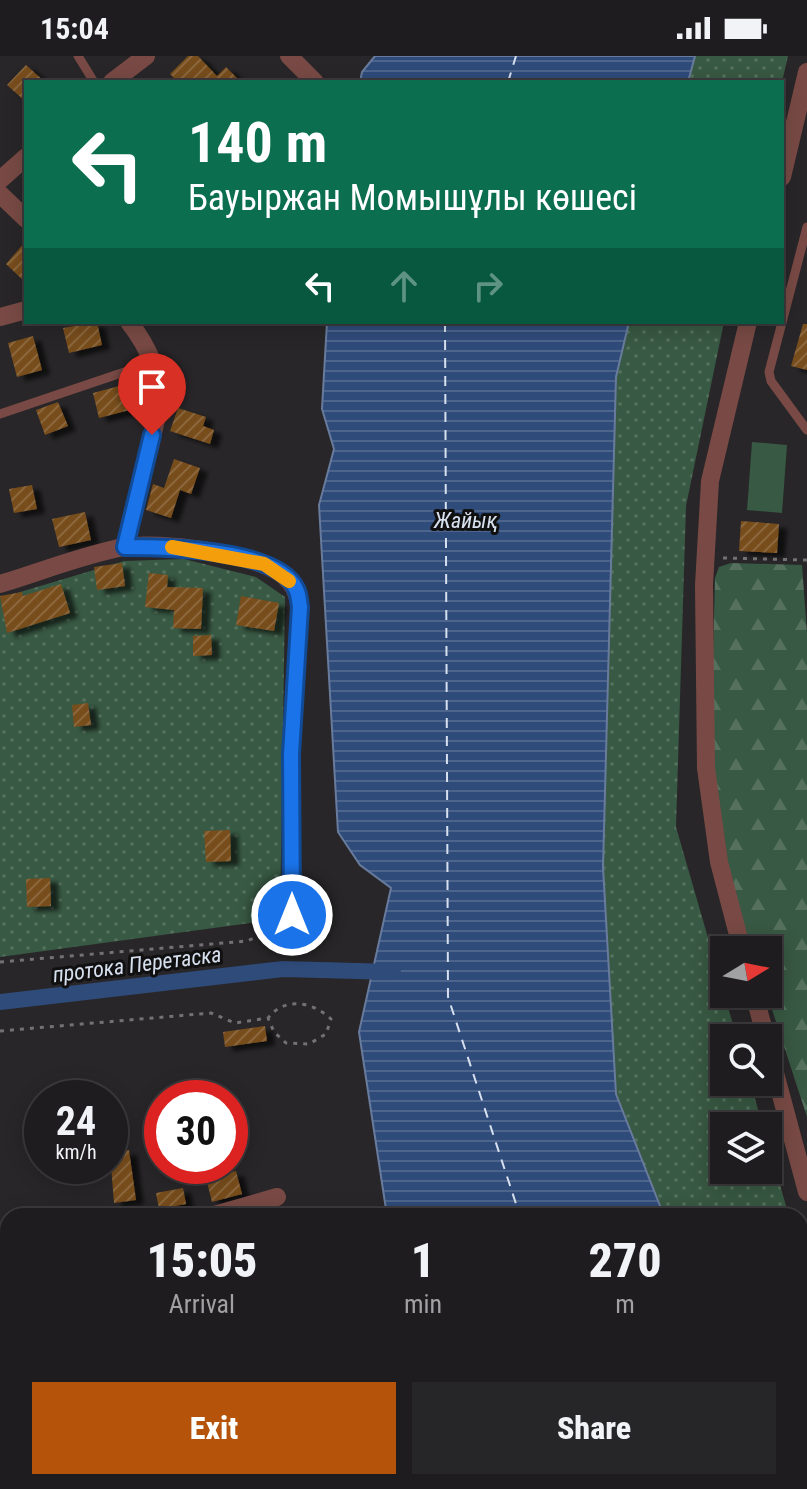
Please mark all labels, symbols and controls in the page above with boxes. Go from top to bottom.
text: 15:04 [40,11,109,46]
text: 140 m [188,110,327,176]
icon: left [56,112,160,216]
text: Бауыржан Момышұлы көшесі [188,177,637,219]
icon: left [298,264,342,308]
icon: ahead [382,264,426,308]
icon: right [466,264,510,308]
pin [118,353,186,435]
icon: arrive [130,365,174,409]
water label: Жайық [433,508,498,533]
position arrow [250,873,334,957]
north arrow [710,936,782,1008]
map controls [710,936,782,1184]
water label: протока Перетаска [51,942,223,987]
button: search [710,1024,782,1096]
speed limit sign: 30 [144,1080,248,1184]
text: 24 [56,1098,96,1145]
button: layers [710,1112,782,1184]
text: km/h [55,1140,97,1164]
text: 15:05 [146,1232,258,1289]
text: 1 [411,1232,435,1289]
text: 270 [588,1232,662,1289]
text: Arrival [169,1289,235,1319]
text: min [404,1289,442,1319]
text: m [615,1289,635,1319]
button: Exit [32,1382,396,1474]
button: Share [412,1382,776,1474]

